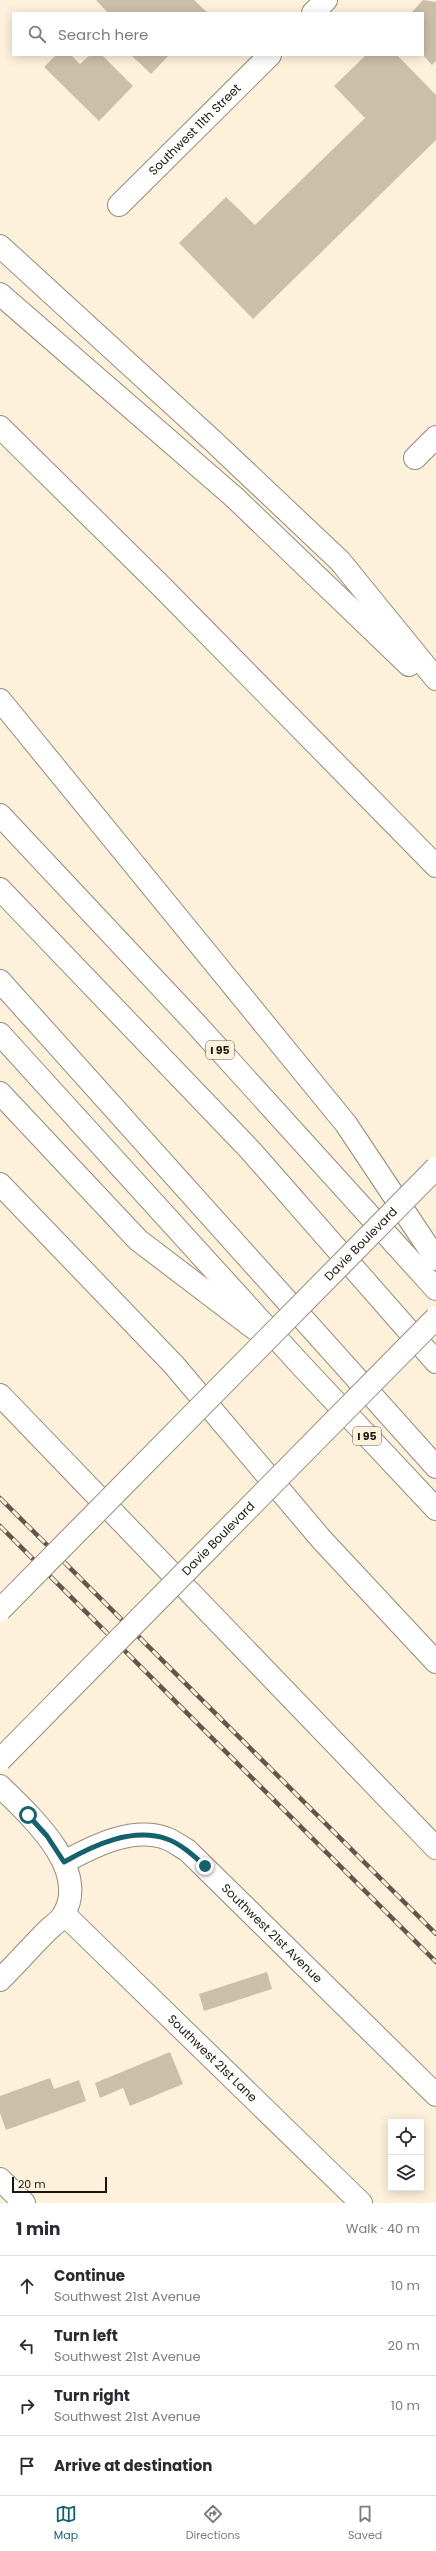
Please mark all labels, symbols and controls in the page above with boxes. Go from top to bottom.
search box [12,12,424,56]
icon: search [26,23,48,45]
text: Search here [58,24,148,45]
street label: Southwest 11th Street [145,80,244,179]
road number: I 95 [206,1041,234,1059]
street label: Davie Boulevard [320,1203,401,1284]
road number: I 95 [353,1427,381,1445]
street label: Davie Boulevard [178,1498,258,1579]
route start [19,1806,37,1824]
route end [196,1857,214,1875]
street label: Southwest 21st Avenue [218,1880,326,1987]
street label: Southwest 21st Lane [164,2011,261,2105]
map controls [388,2119,424,2191]
button: locate [388,2119,424,2155]
button: layers [388,2155,424,2191]
scale bar [12,2175,107,2194]
text: 20 m [18,2176,46,2192]
text: 1 min [16,2217,60,2241]
text: Walk · 40 m [346,2219,420,2238]
text: Continue [54,2265,125,2286]
icon: ahead [16,2275,38,2297]
text: 10 m [391,2276,420,2295]
text: Southwest 21st Avenue [54,2287,200,2306]
text: Turn left [54,2325,118,2346]
icon: left [16,2335,38,2357]
text: 20 m [387,2336,420,2355]
text: Southwest 21st Avenue [54,2347,200,2366]
text: Turn right [54,2385,130,2406]
icon: right [16,2395,38,2417]
text: 10 m [391,2396,420,2415]
text: Southwest 21st Avenue [54,2407,200,2426]
icon: arrive [16,2455,38,2477]
text: Arrive at destination [54,2455,212,2476]
tab: Map [54,2503,78,2544]
tab: Directions [186,2503,240,2544]
tab: Saved [348,2503,382,2544]

